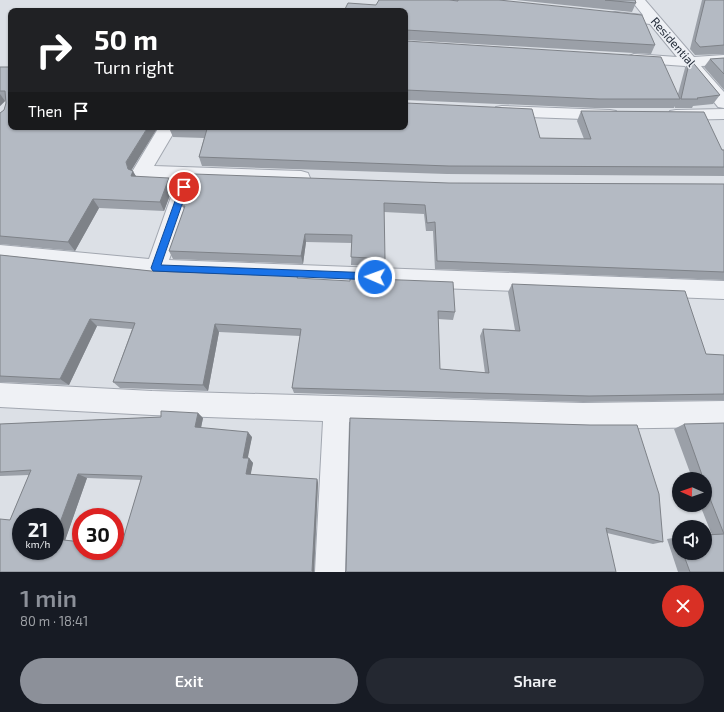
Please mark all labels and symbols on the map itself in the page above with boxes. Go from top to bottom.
street label: Residential [649,14,699,69]
pin [167,170,201,204]
position arrow [354,256,396,298]
north arrow [672,472,712,512]
speed limit sign: 30 [72,508,124,560]

